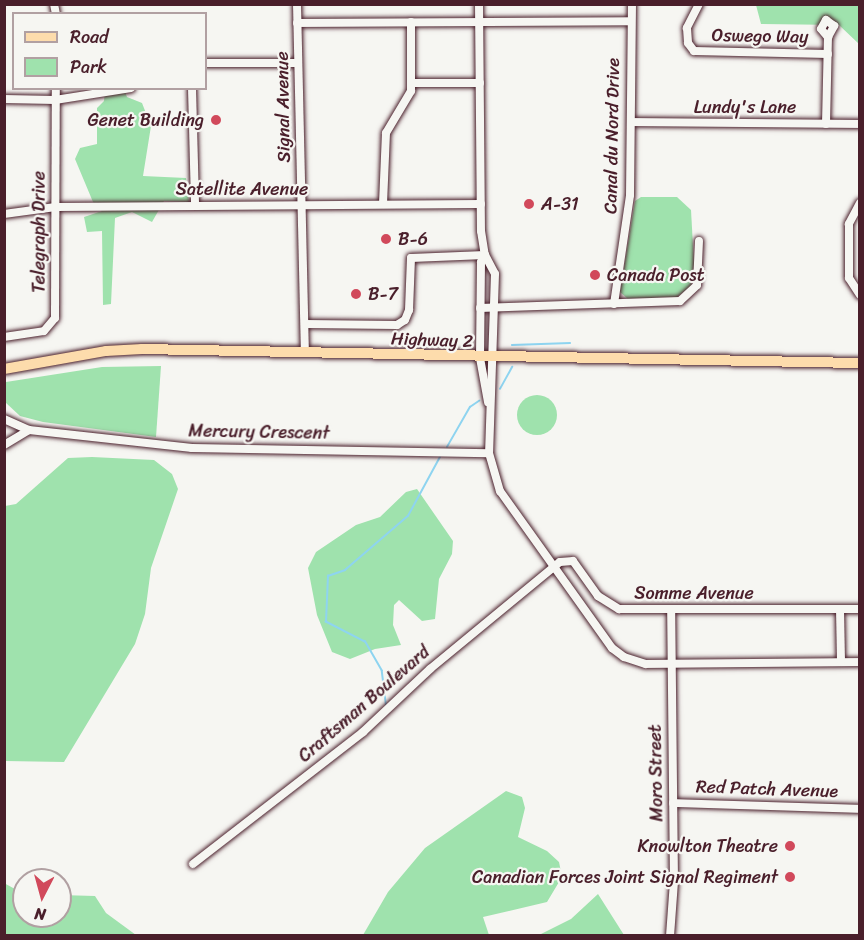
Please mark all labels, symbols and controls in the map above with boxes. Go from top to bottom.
legend [12,12,207,90]
text: Road [70,21,109,53]
street label: Oswego Way [711,24,809,48]
text: Park [70,51,107,83]
street label: Signal Avenue [271,51,295,163]
street label: Canal du Nord Drive [600,58,624,214]
street label: Lundy's Lane [694,96,796,118]
place label: Genet Building [88,109,204,131]
marker: Genet Building [209,113,223,127]
street label: Telegraph Drive [28,171,50,293]
street label: Satellite Avenue [176,178,308,200]
place label: A-31 [541,193,579,215]
marker: A-31 [522,197,536,211]
place label: B-6 [398,228,428,250]
marker: B-6 [379,232,393,246]
place label: Canada Post [607,264,705,286]
marker: Canada Post [588,268,602,282]
place label: B-7 [368,283,398,305]
marker: B-7 [349,287,363,301]
street label: Highway 2 [391,328,473,352]
street label: Mercury Crescent [187,420,331,444]
street label: Somme Avenue [634,582,754,604]
street label: Craftsman Boulevard [294,641,434,767]
street label: Moro Street [644,724,668,822]
street label: Red Patch Avenue [695,776,839,802]
place label: Knowlton Theatre [638,835,778,857]
marker: Knowlton Theatre [783,839,797,853]
place label: Canadian Forces Joint Signal Regiment [471,866,778,888]
north arrow [12,868,72,928]
marker: Canadian Forces Joint Signal Regiment [783,870,797,884]
text: N [33,899,47,929]

